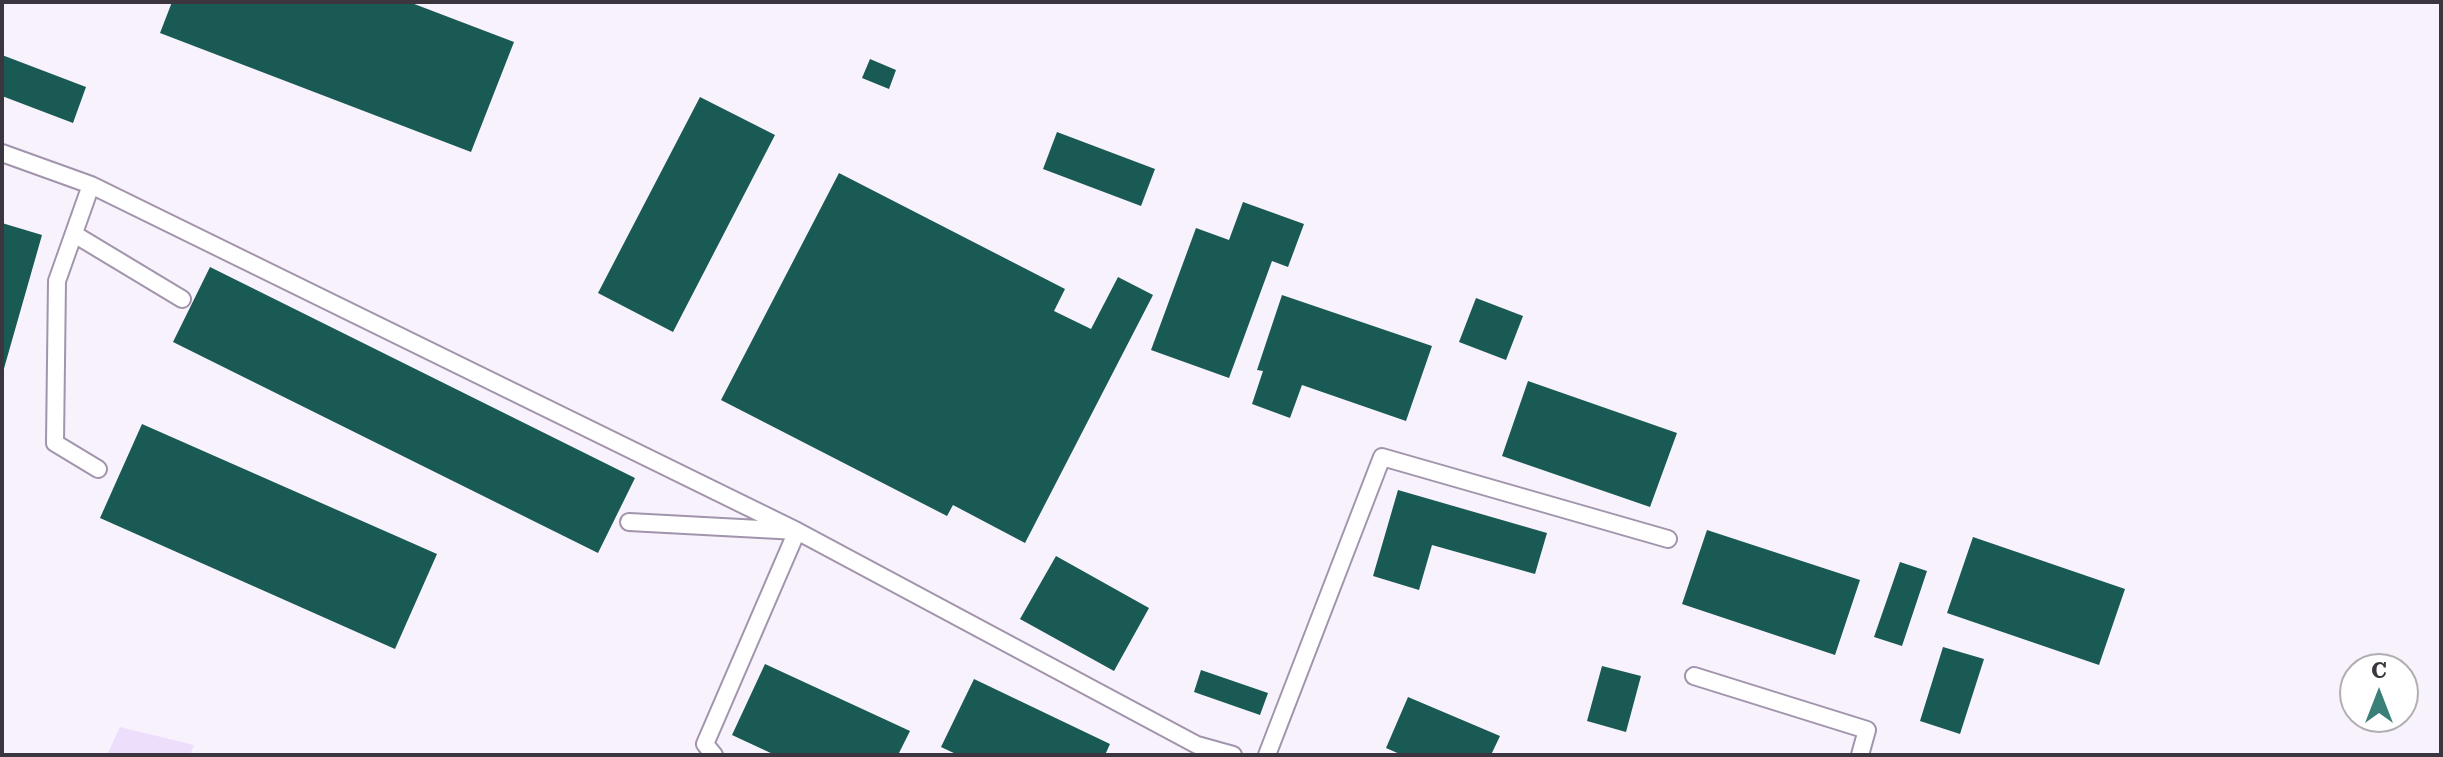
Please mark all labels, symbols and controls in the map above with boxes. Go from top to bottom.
north arrow [2339,653,2419,733]
text: С [2371,658,2387,683]

